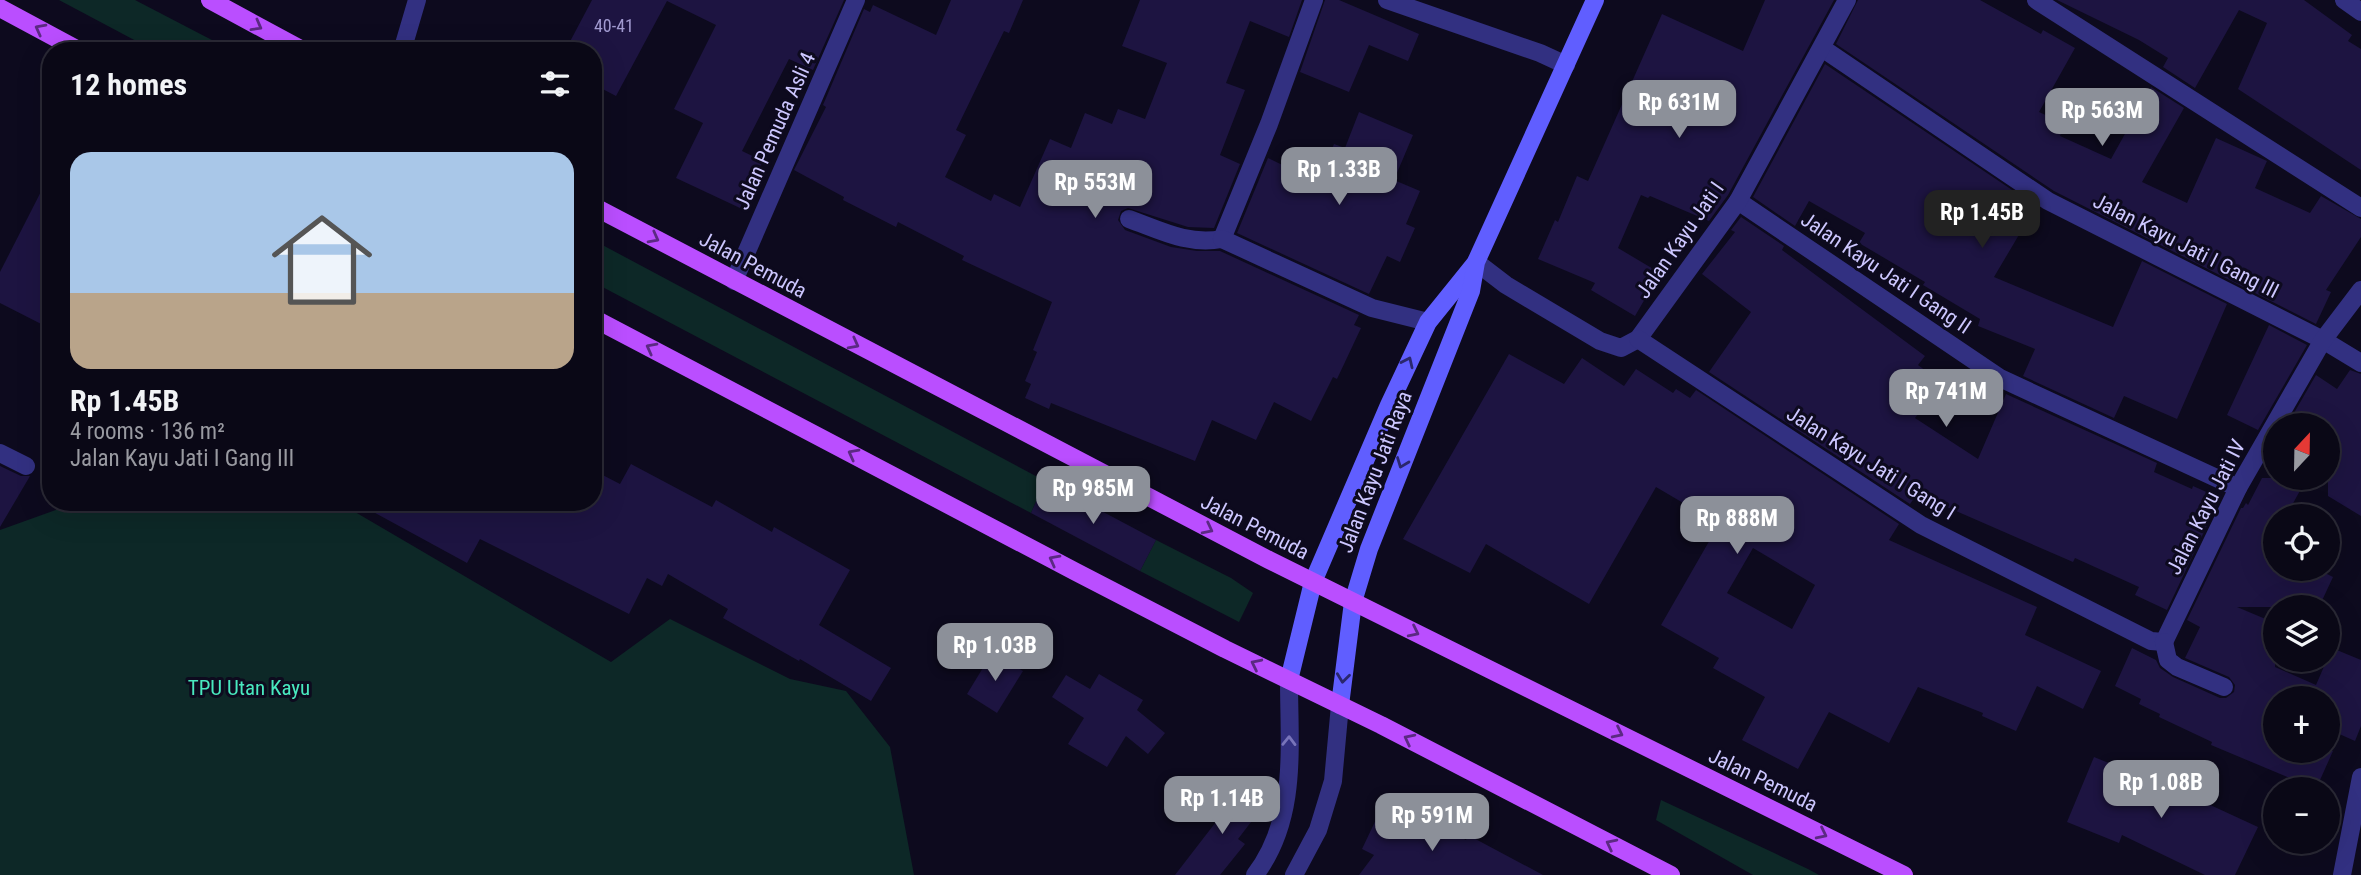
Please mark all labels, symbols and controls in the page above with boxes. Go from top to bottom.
house number: 40-41 [594,15,634,36]
one-way arrow [249,17,262,31]
one-way arrow [35,24,47,38]
street label: Jalan Pemuda Asli 4 [730,49,820,213]
icon: filters [536,65,574,103]
text: 12 homes [70,67,187,102]
pin: Rp 631M [1614,80,1744,140]
pin: Rp 563M [2037,88,2167,148]
text: Rp 631M [1638,89,1720,116]
text: Rp 563M [2061,97,2143,124]
pin: Rp 1.33B [1267,148,1411,207]
text: Rp 1.33B [1297,156,1381,183]
pin: Rp 553M [1030,160,1160,220]
text: Rp 553M [1054,169,1136,196]
street label: Jalan Kayu Jati I [1631,177,1729,303]
street label: Jalan Kayu Jati I Gang III [2089,189,2283,303]
pin: Rp 1.45B [1910,190,2054,250]
icon: home [259,197,385,323]
text: Rp 1.45B [1940,199,2024,226]
street label: Jalan Kayu Jati I Gang II [1797,207,1975,339]
street label: Jalan Pemuda [695,227,811,303]
one-way arrow [646,230,659,243]
one-way arrow [847,336,860,350]
one-way arrow [646,343,658,357]
one-way arrow [1400,357,1414,369]
pin: Rp 741M [1881,370,2011,429]
text: Rp 741M [1905,378,1987,405]
text: Rp 1.45B [70,383,179,418]
street label: Jalan Kayu Jati Raya [1333,388,1417,556]
street label: Jalan Kayu Jati I Gang I [1782,401,1960,525]
north arrow [2263,413,2340,490]
map controls [2263,413,2340,854]
text: 4 rooms · 136 m² [70,418,225,445]
street label: Jalan Kayu Jati IV [2162,435,2250,578]
text: Jalan Kayu Jati I Gang III [70,445,294,472]
one-way arrow [847,449,860,463]
one-way arrow [1396,457,1410,469]
pin: Rp 985M [1028,466,1158,526]
text: Rp 985M [1052,475,1134,502]
street label: Jalan Pemuda [1197,490,1313,564]
pin: Rp 888M [1672,496,1802,556]
button: locate [2263,504,2340,581]
text: Rp 888M [1696,505,1778,532]
one-way arrow [1201,520,1214,534]
one-way arrow [1049,555,1061,569]
button: layers [2263,595,2340,672]
pin: Rp 1.03B [923,624,1067,683]
one-way arrow [1407,624,1419,638]
text: Rp 1.03B [953,632,1037,659]
one-way arrow [1251,658,1263,672]
one-way arrow [1336,672,1351,684]
park label: TPU Utan Kayu [188,676,310,700]
button: + [2263,686,2340,763]
one-way arrow [1611,725,1623,739]
one-way arrow [1404,734,1416,748]
one-way arrow [1281,735,1297,746]
street label: Jalan Pemuda [1705,743,1821,817]
pin: Rp 1.08B [2089,760,2233,820]
text: Rp 1.08B [2119,769,2203,796]
pin: Rp 1.14B [1150,776,1294,836]
button: − [2263,777,2340,854]
text: Rp 1.14B [1180,785,1264,812]
pin: Rp 591M [1367,794,1497,853]
text: Rp 591M [1391,802,1473,829]
one-way arrow [1815,826,1827,840]
one-way arrow [1606,838,1618,852]

